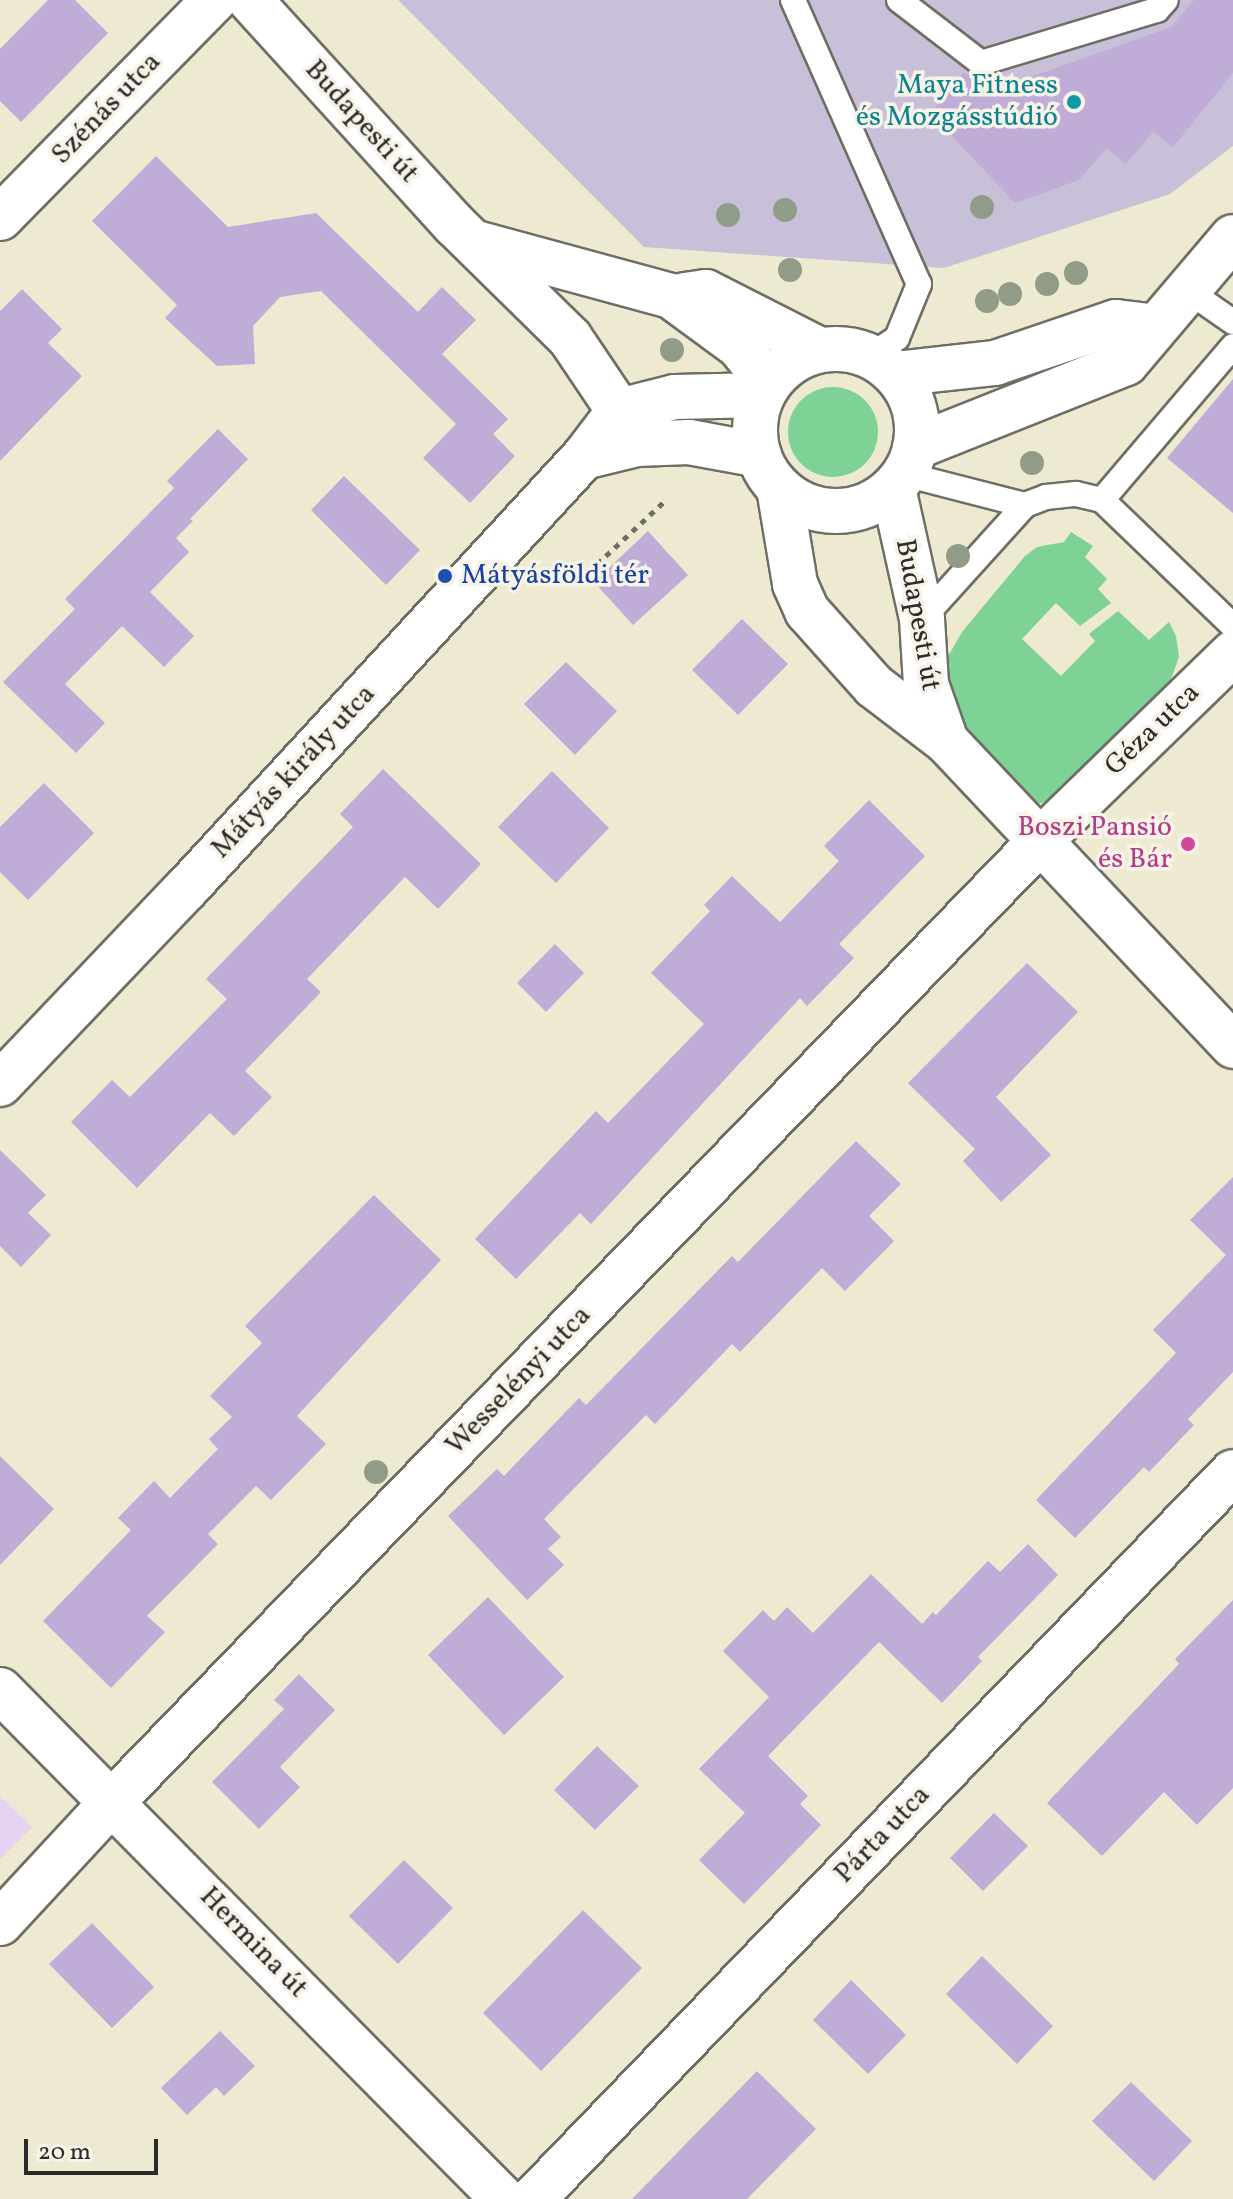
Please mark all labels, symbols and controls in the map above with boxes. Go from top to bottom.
street label: Szénás utca [45,46,169,172]
street label: Budapesti út [297,54,425,190]
place label: Maya Fitness és Mozgásstúdió [856,69,1058,135]
marker: Maya Fitness és Mozgásstúdió [1065,93,1083,111]
street label: Budapesti út [887,536,947,694]
place label: Mátyásföldi tér [461,559,649,593]
marker: Mátyásföldi tér [436,567,454,585]
street label: Géza utca [1098,677,1208,783]
street label: Mátyás király utca [205,678,383,866]
place label: Boszi Pansió és Bár [1017,811,1172,877]
marker: Boszi Pansió és Bár [1179,835,1197,853]
street label: Wesselényi utca [439,1299,599,1463]
street label: Párta utca [828,1779,938,1891]
street label: Hermina út [192,1881,314,2005]
scale bar [28,2123,162,2173]
text: 20 m [38,2136,91,2170]

